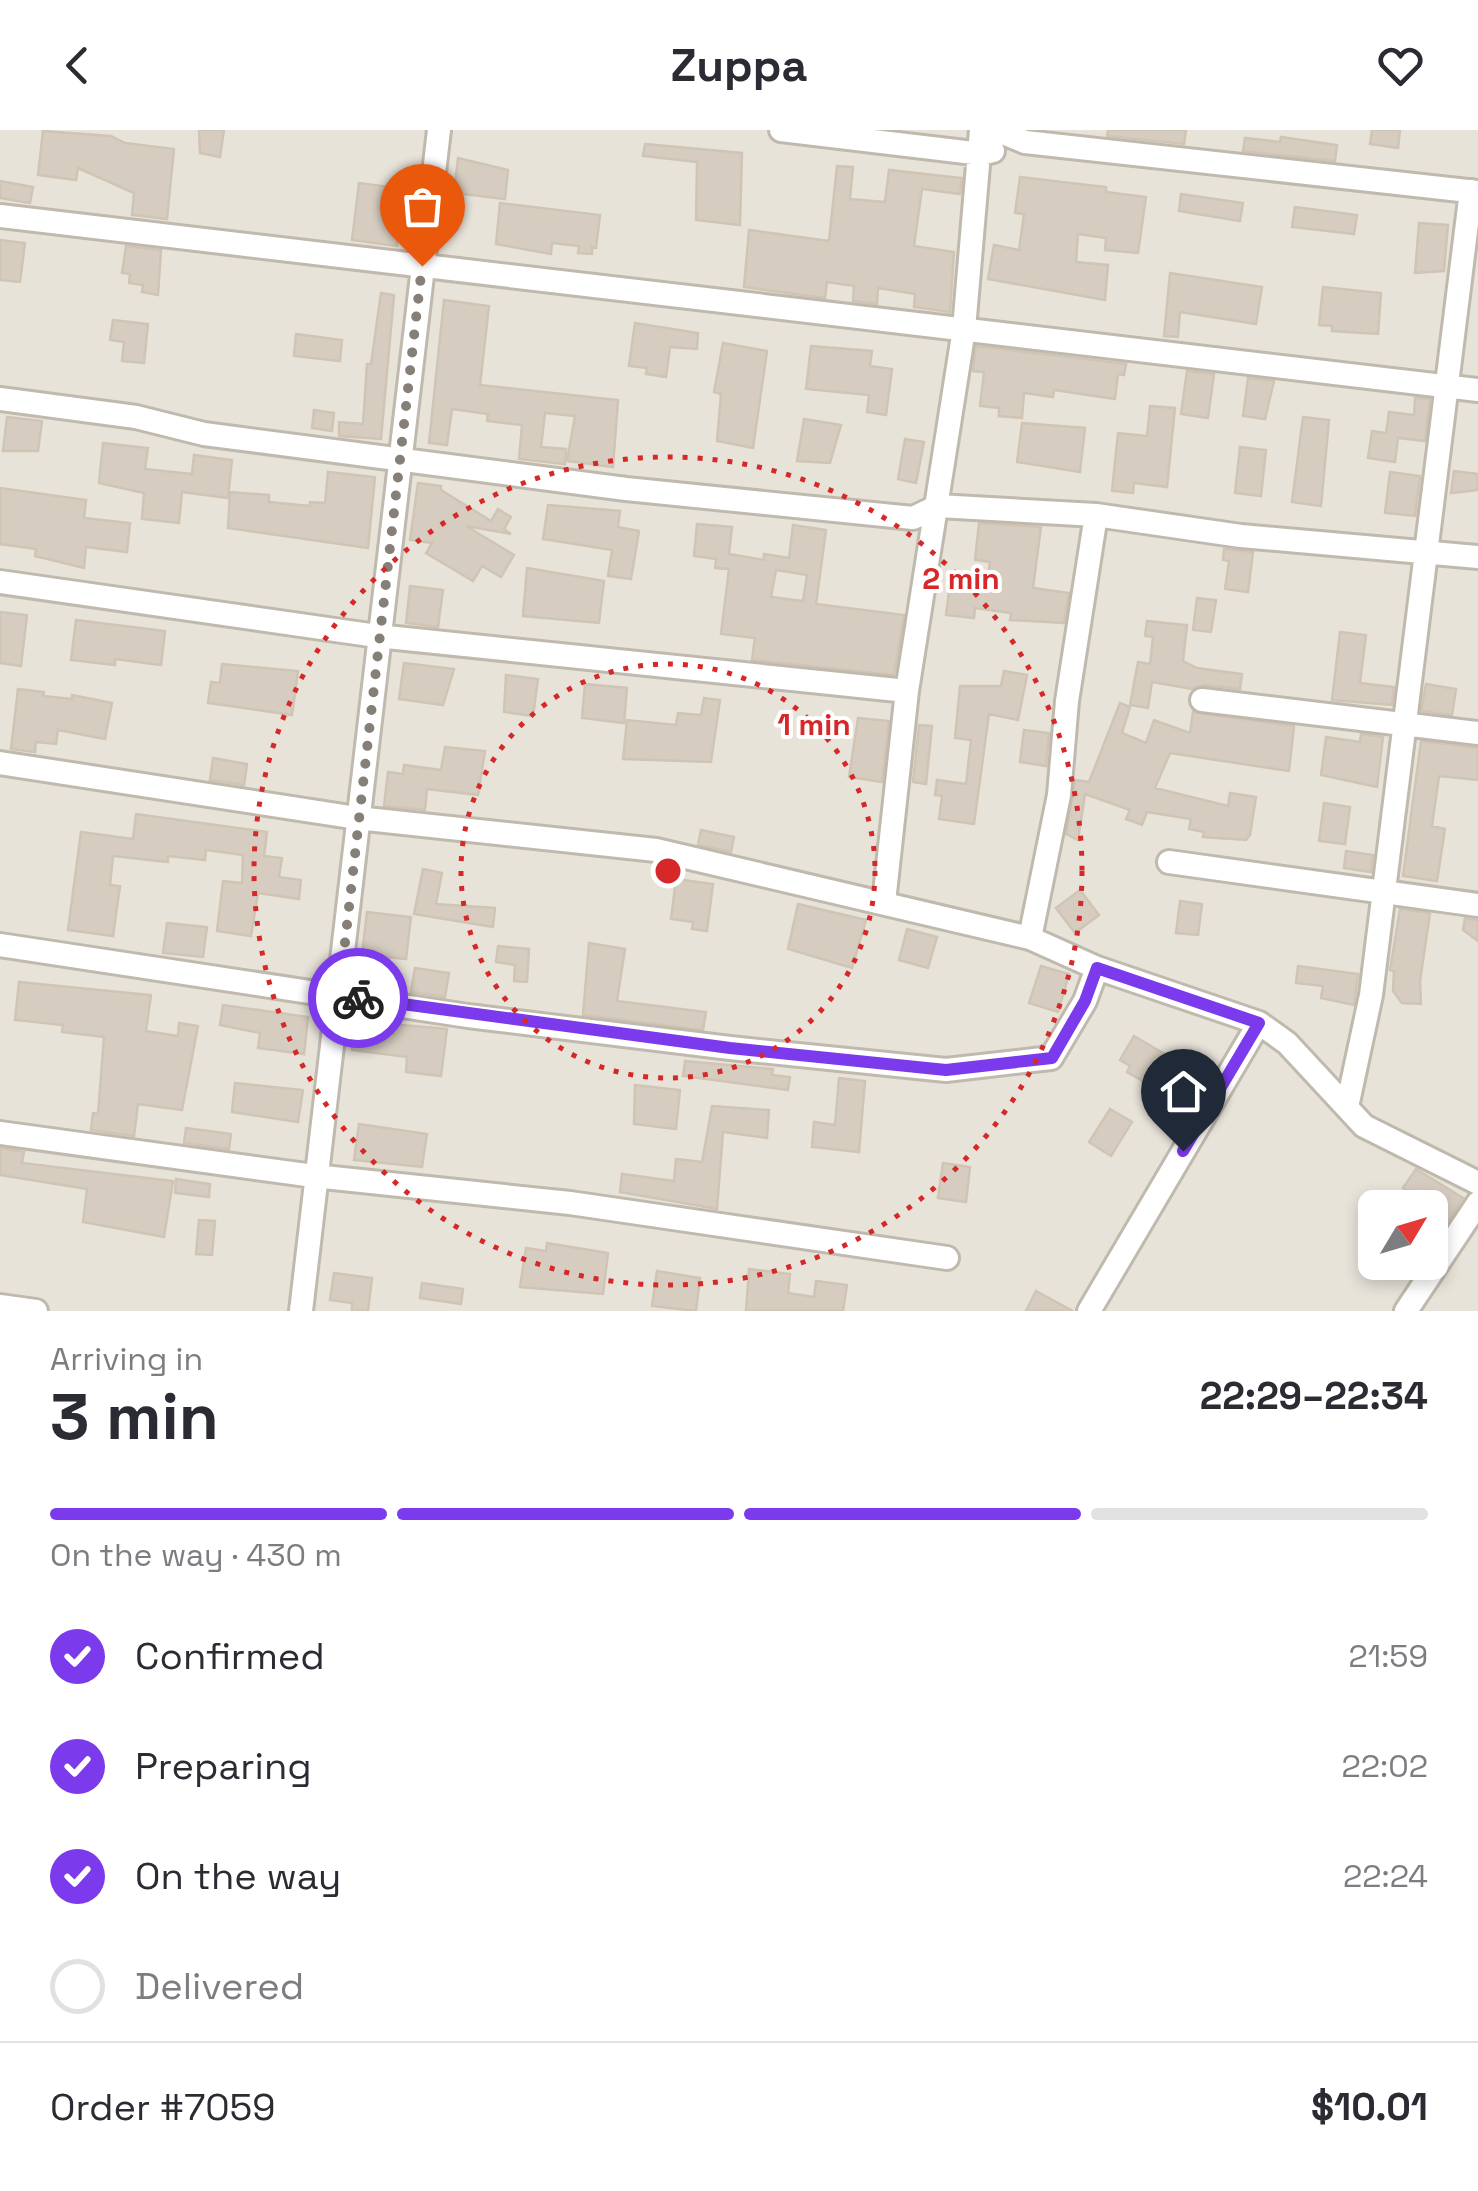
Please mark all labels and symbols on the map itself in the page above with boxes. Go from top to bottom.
pin [380,164,465,267]
text: 2 min [922,559,1000,598]
text: 1 min [777,705,851,744]
centre of rings [650,853,686,889]
courier [308,948,408,1048]
pin [1141,1049,1226,1152]
north arrow [1358,1190,1448,1280]

